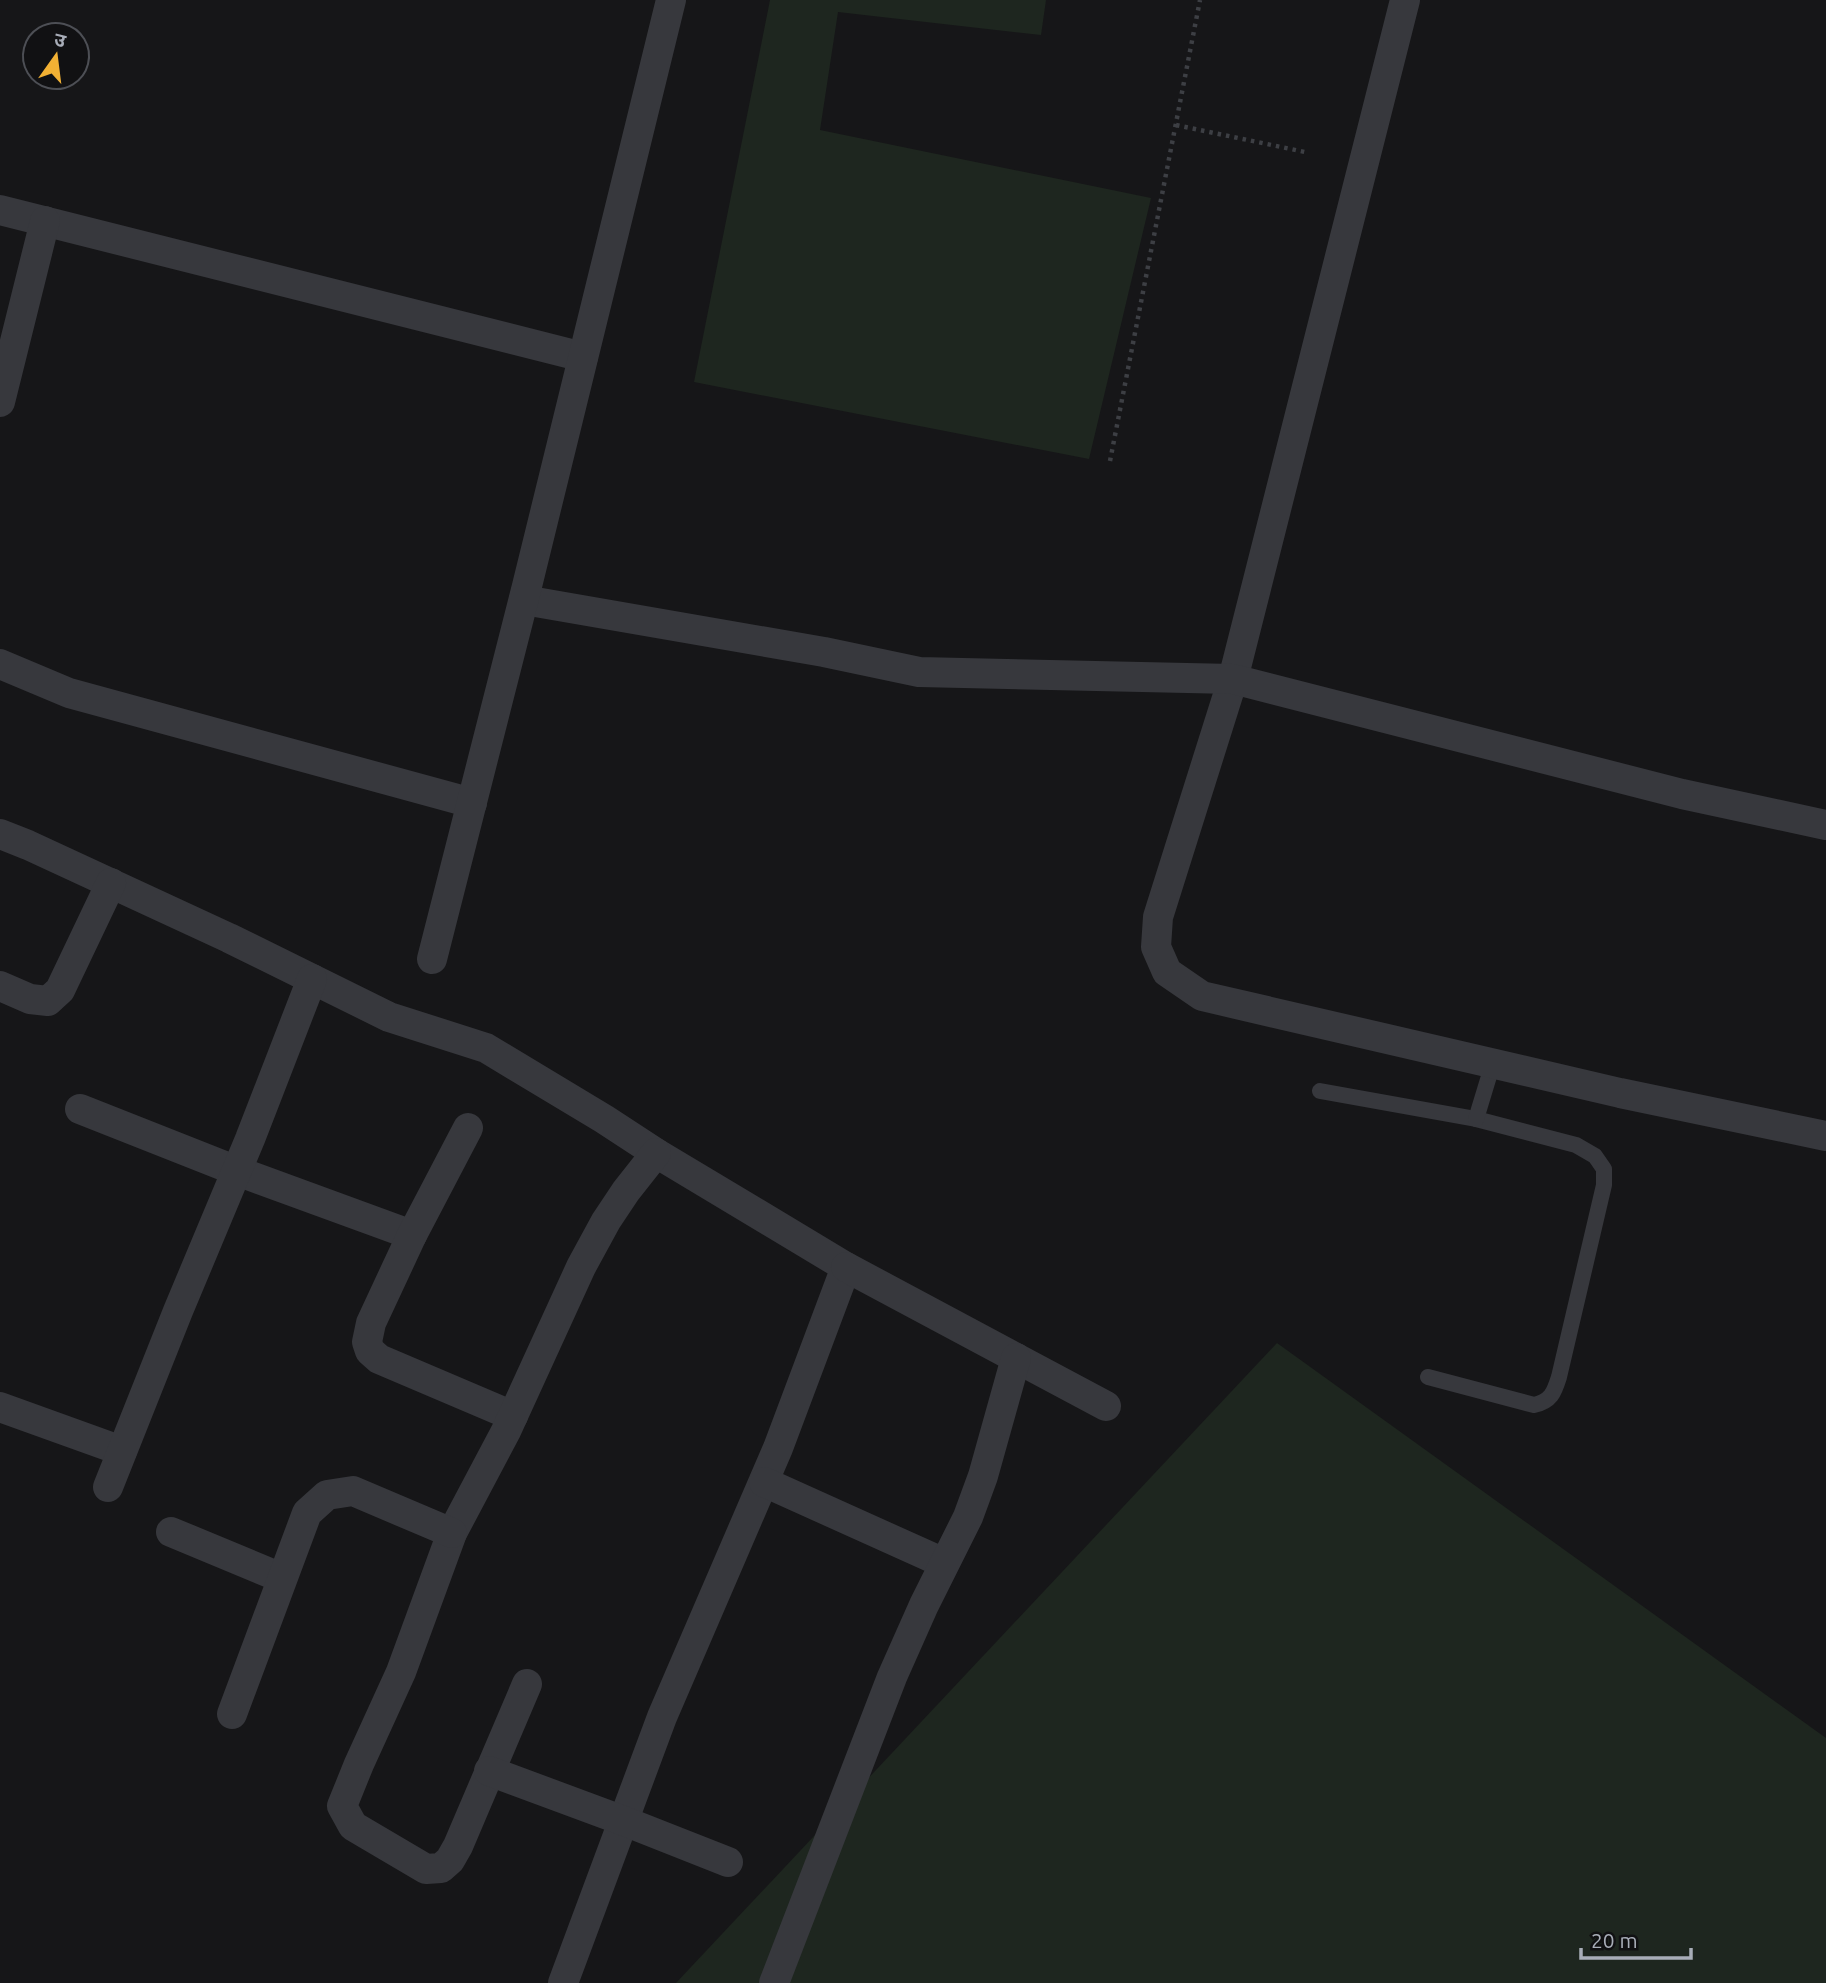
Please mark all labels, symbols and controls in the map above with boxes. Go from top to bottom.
north arrow [21,21,91,91]
text: उ [52,27,69,52]
scale bar [1581,1916,1691,1960]
text: 20 m [1591,1928,1638,1952]

